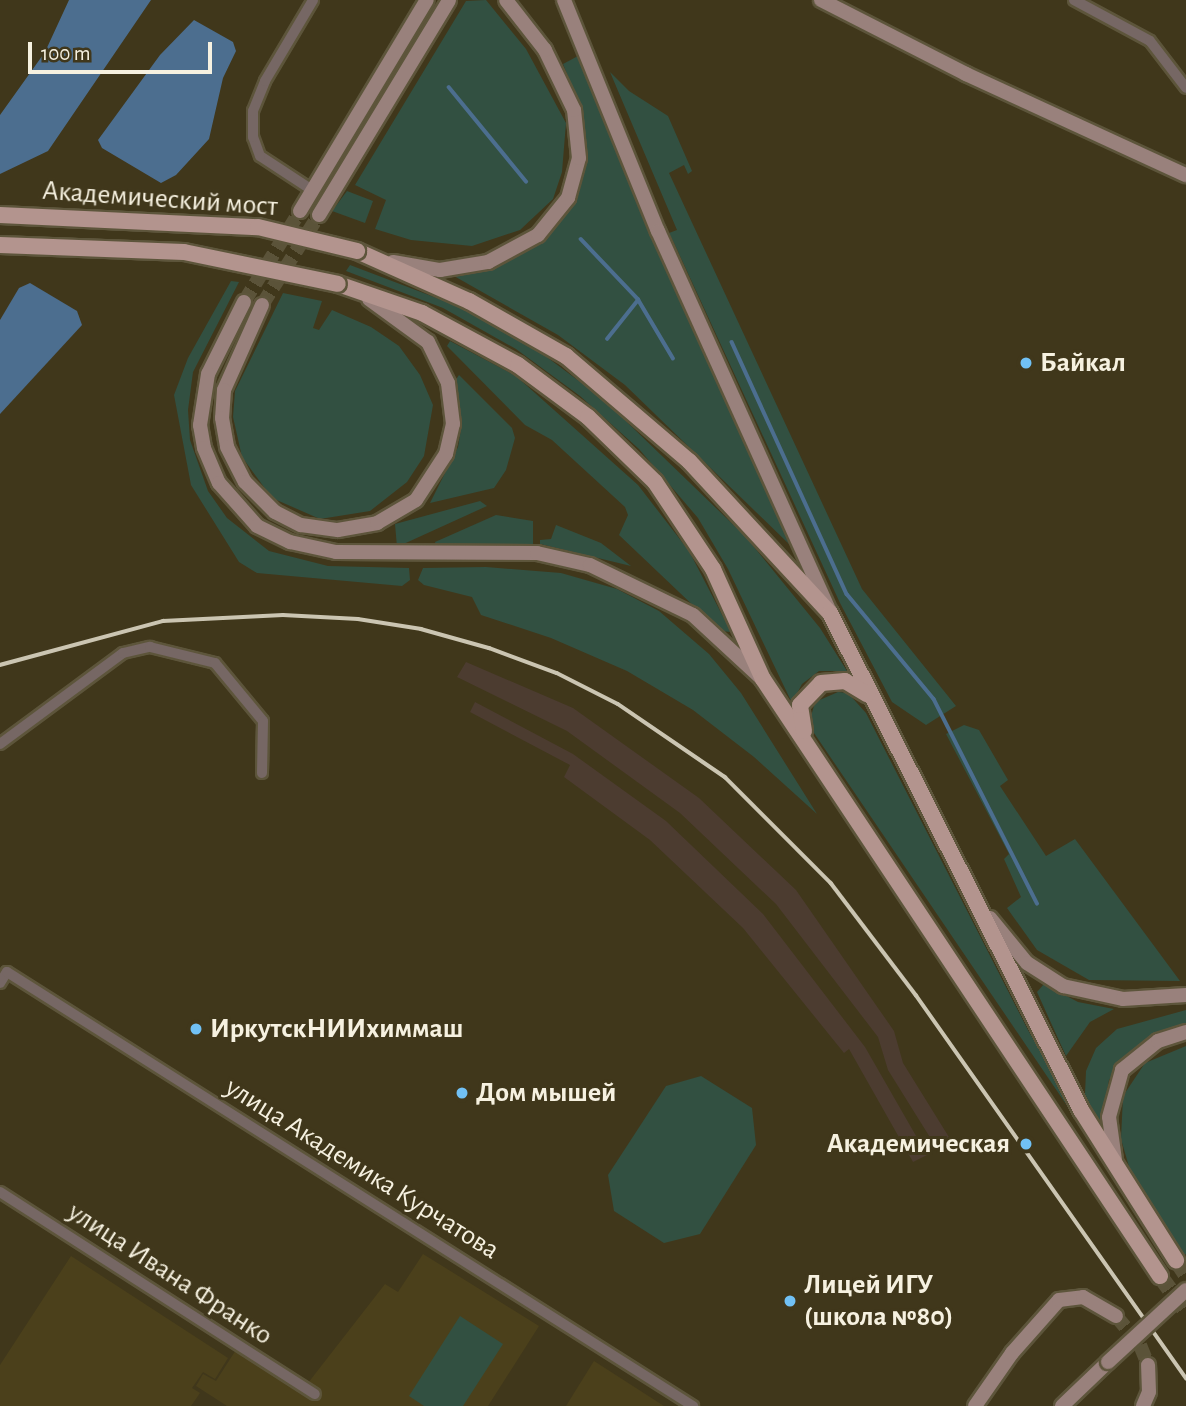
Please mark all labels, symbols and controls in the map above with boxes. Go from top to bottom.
scale bar [32,28,215,72]
text: 100 m [41,43,91,64]
street label: Академический мост [41,174,279,224]
place label: Байкал [1040,346,1126,380]
marker: Байкал [1018,355,1034,371]
place label: ИркутскНИИхиммаш [210,1012,463,1046]
marker: ИркутскНИИхиммаш [188,1021,204,1037]
street label: улица Академика Курчатова [219,1071,505,1267]
place label: Дом мышей [476,1076,616,1110]
marker: Дом мышей [454,1085,470,1101]
place label: Академическая [827,1127,1010,1161]
marker: Академическая [1016,1134,1036,1154]
street label: улица Ивана Франко [61,1195,279,1353]
place label: Лицей ИГУ (школа №80) [804,1268,953,1334]
marker: Лицей ИГУ (школа №80) [782,1293,798,1309]

